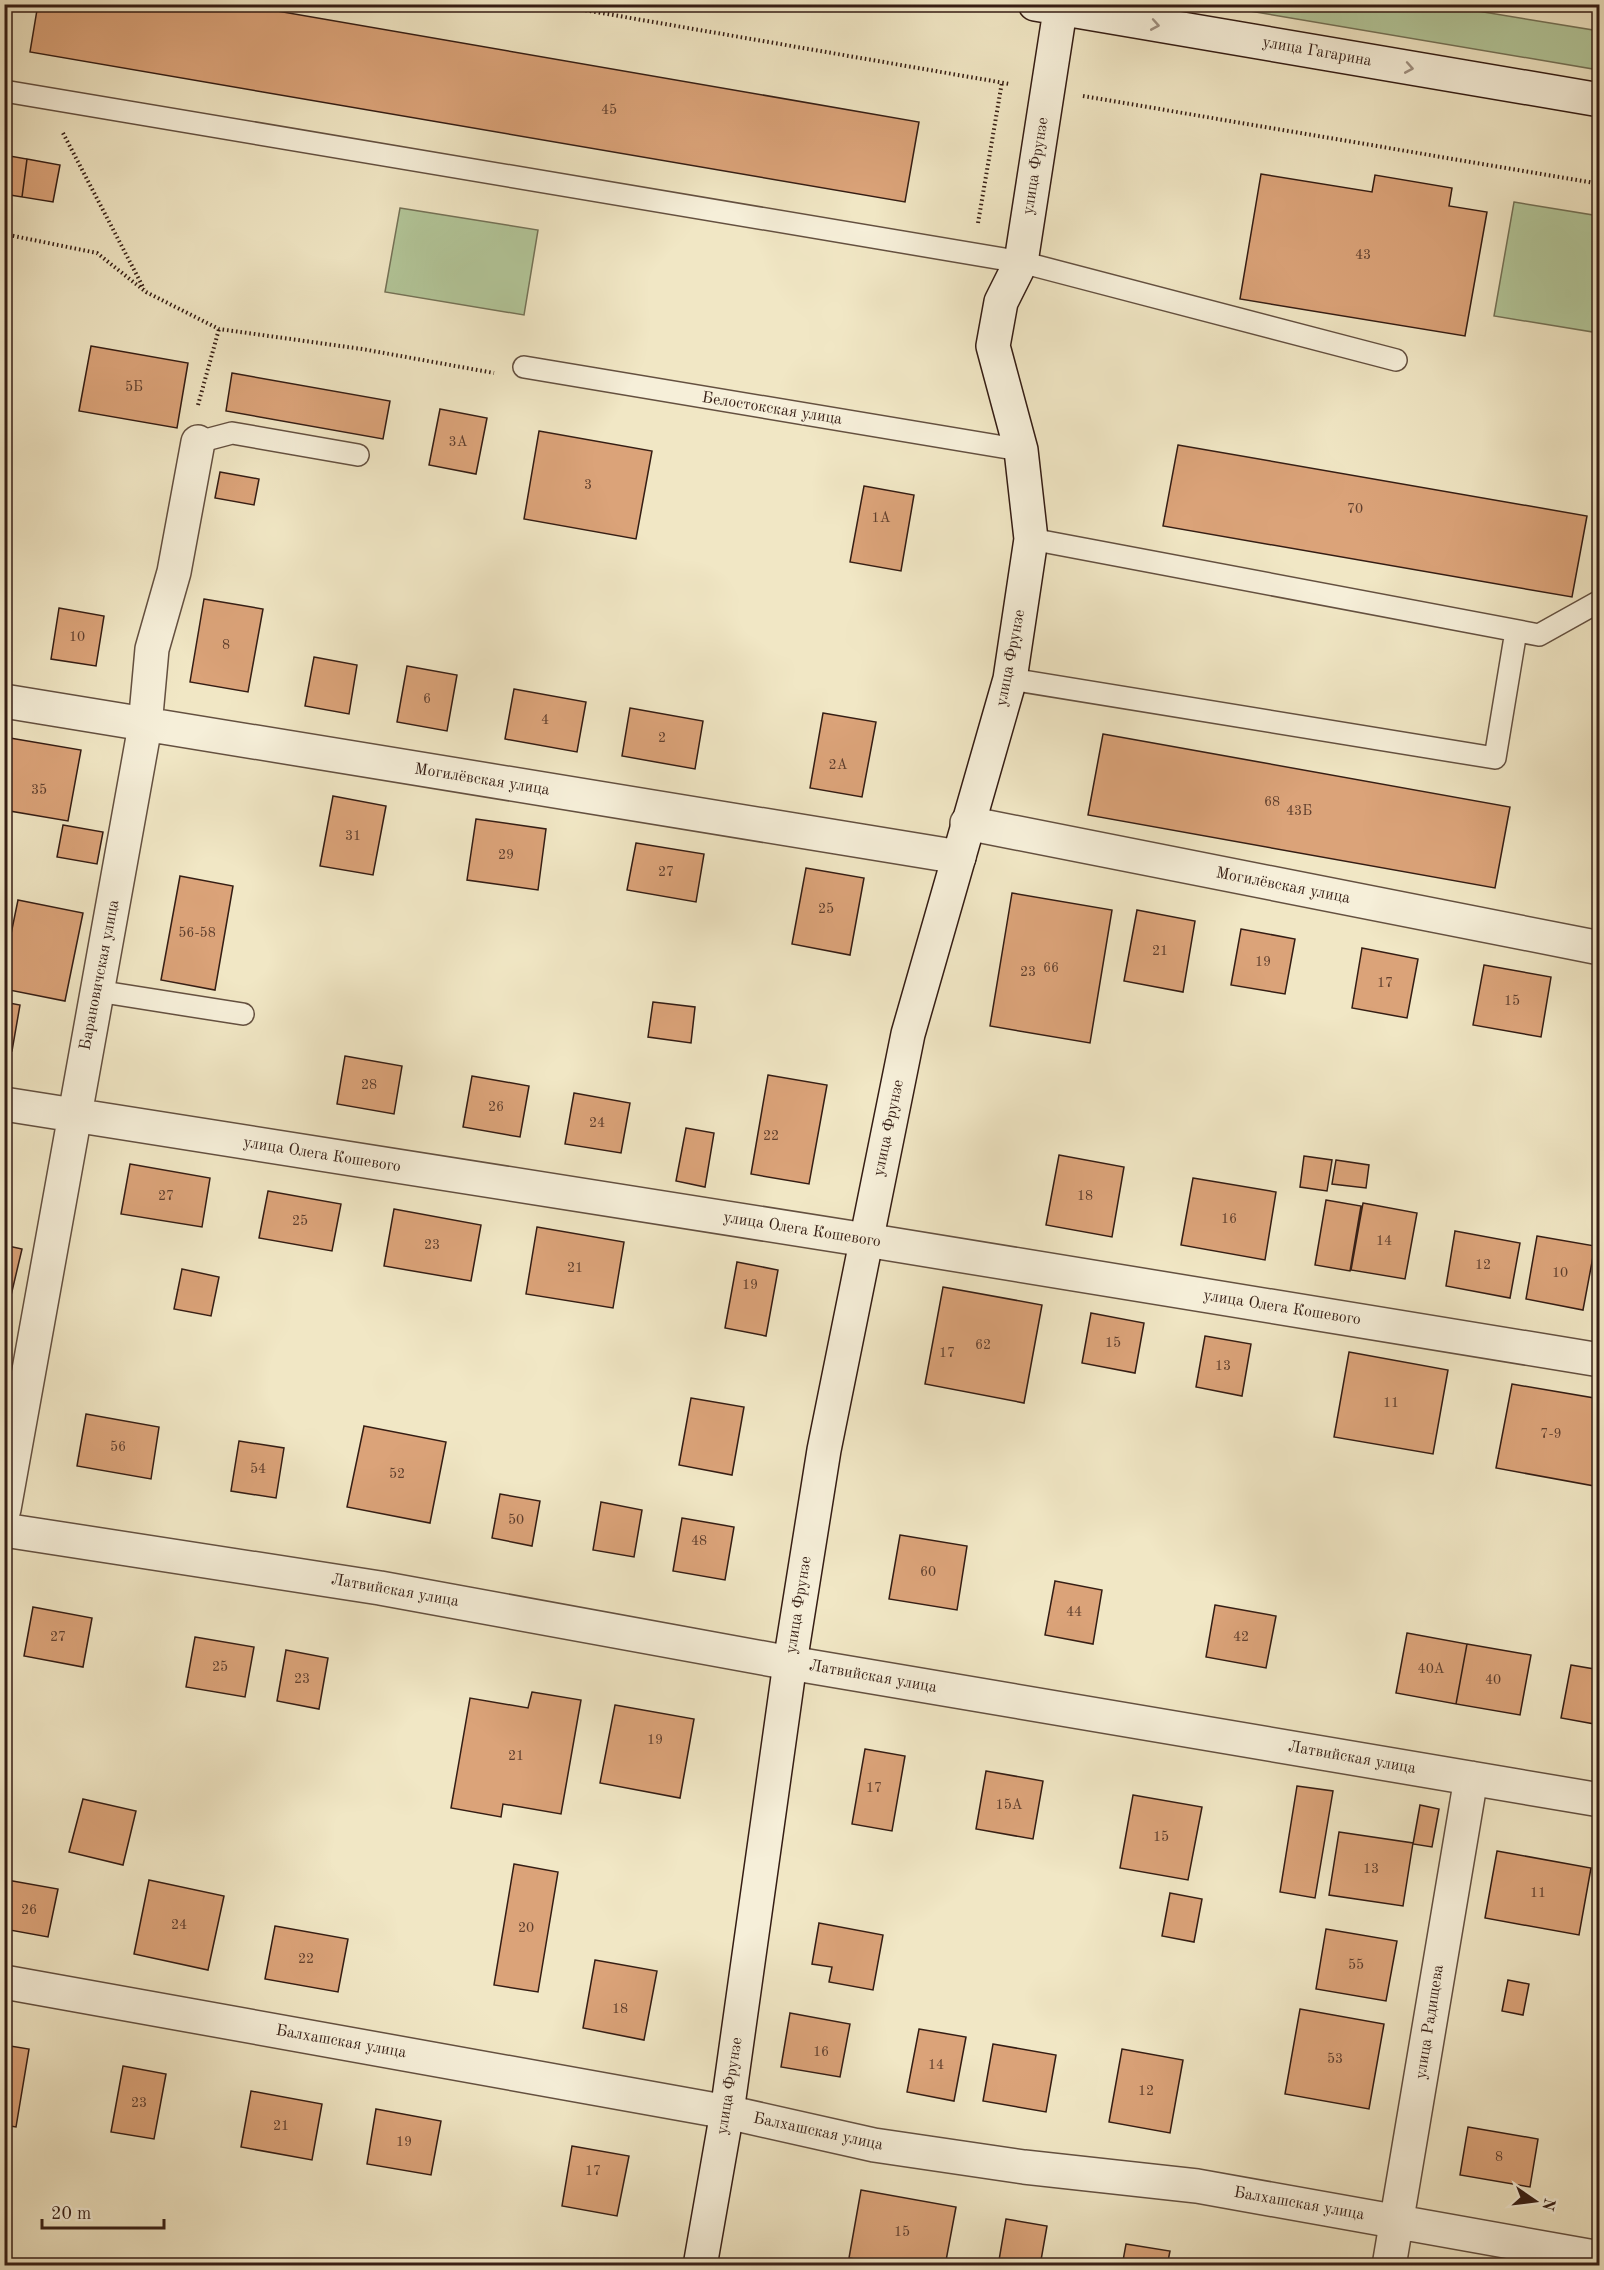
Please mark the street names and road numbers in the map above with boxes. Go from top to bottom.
street label: улица Гагарина [1261,35,1373,70]
street label: улица Фрунзе [1020,116,1052,216]
street label: Белостокская улица [701,390,843,428]
street label: улица Фрунзе [994,608,1028,708]
street label: Могилёвская улица [413,761,551,799]
street label: Могилёвская улица [1214,865,1352,907]
street label: Барановичская улица [78,898,122,1052]
street label: улица Фрунзе [871,1078,907,1178]
street label: улица Олега Кошевого [242,1135,402,1175]
street label: улица Олега Кошевого [722,1210,882,1250]
street label: улица Олега Кошевого [1202,1288,1362,1328]
street label: улица Фрунзе [783,1555,815,1655]
street label: Латвийская улица [330,1572,460,1610]
street label: Латвийская улица [808,1658,938,1696]
street label: Латвийская улица [1287,1739,1417,1777]
street label: улица Радищева [1413,1963,1447,2080]
street label: Балхашская улица [274,2023,408,2061]
street label: улица Фрунзе [714,2036,746,2136]
street label: Балхашская улица [752,2110,884,2154]
street label: Балхашская улица [1232,2185,1366,2223]

